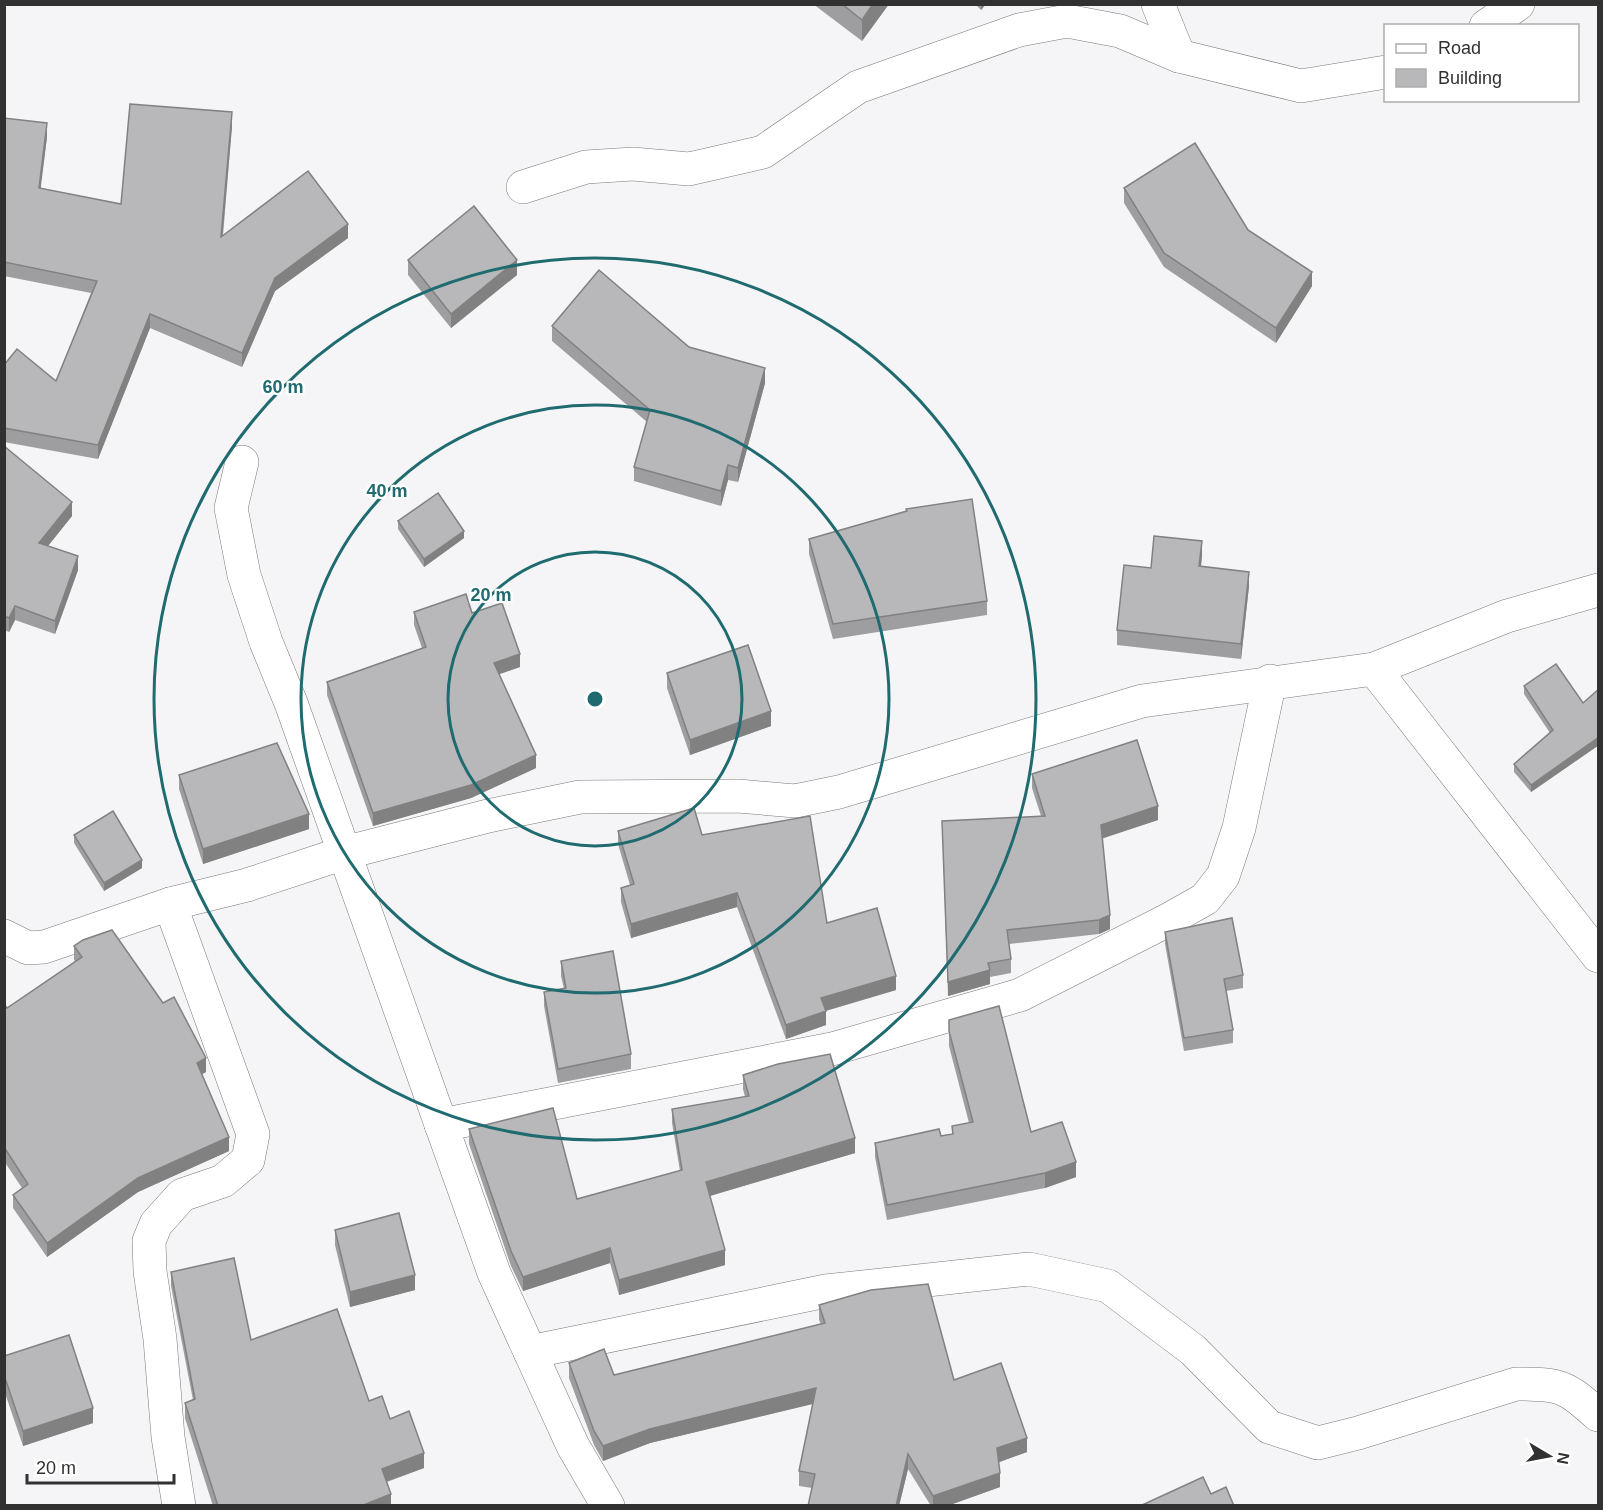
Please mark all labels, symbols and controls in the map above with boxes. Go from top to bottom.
legend [1384,24,1579,102]
text: Road [1438,38,1481,58]
text: Building [1438,68,1502,88]
text: 60 m [262,377,304,397]
text: 40 m [366,481,408,501]
text: 20 m [470,585,512,605]
centre of rings [585,689,605,709]
north arrow [1519,1426,1579,1486]
scale bar [27,1447,174,1485]
text: N [1554,1451,1573,1466]
text: 20 m [36,1458,76,1478]

